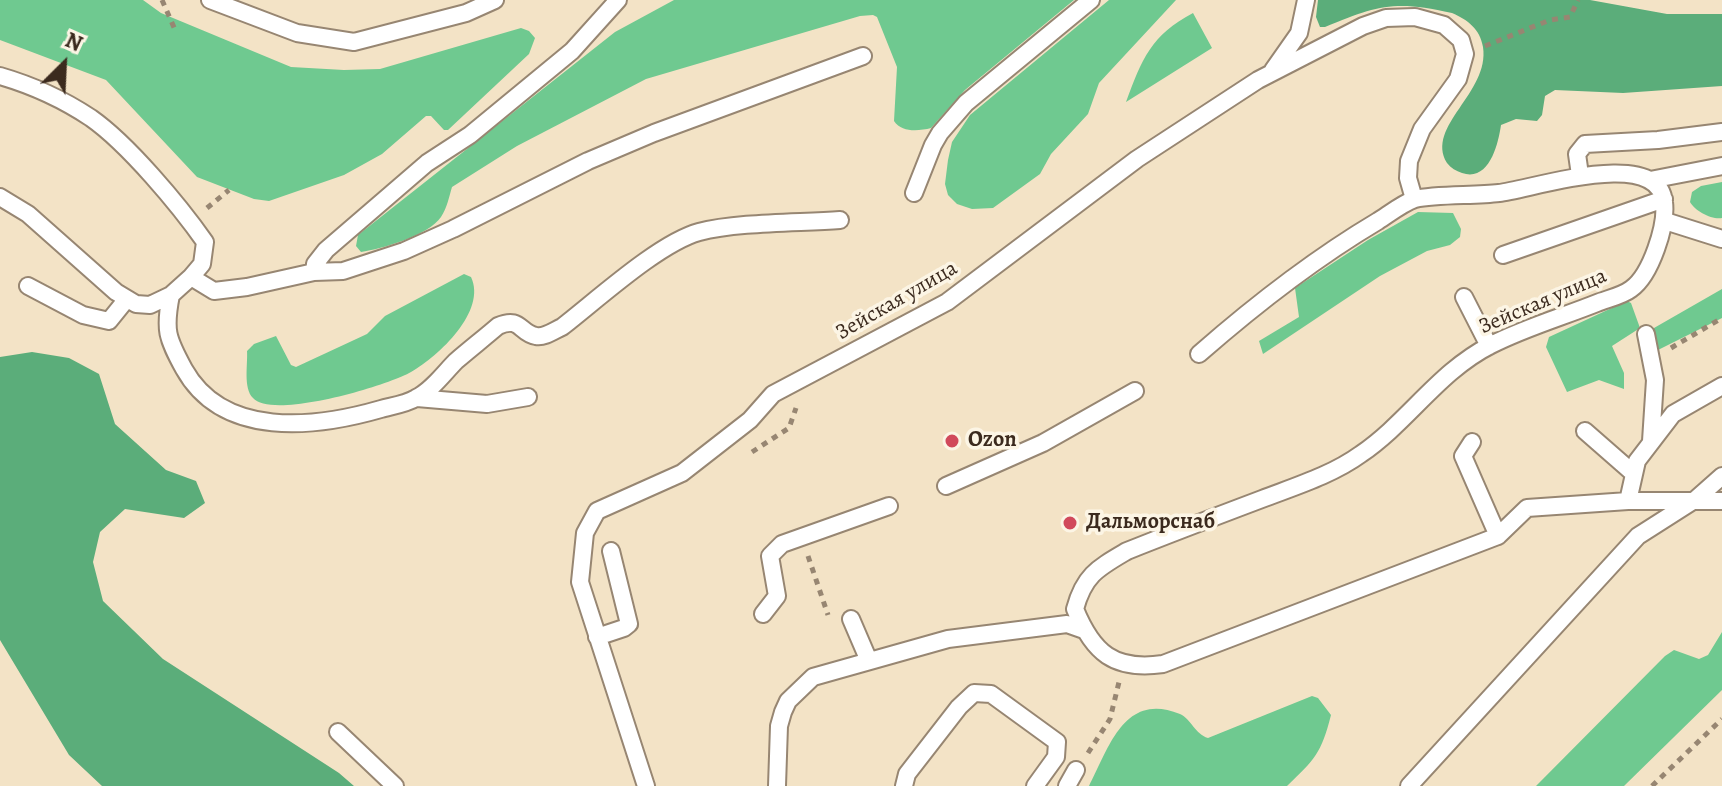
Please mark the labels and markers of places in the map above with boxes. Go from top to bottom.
place label: Ozon [968,428,1017,454]
marker: Ozon [943,432,961,450]
place label: Дальморснаб [1086,510,1215,536]
marker: Дальморснаб [1061,514,1079,532]

